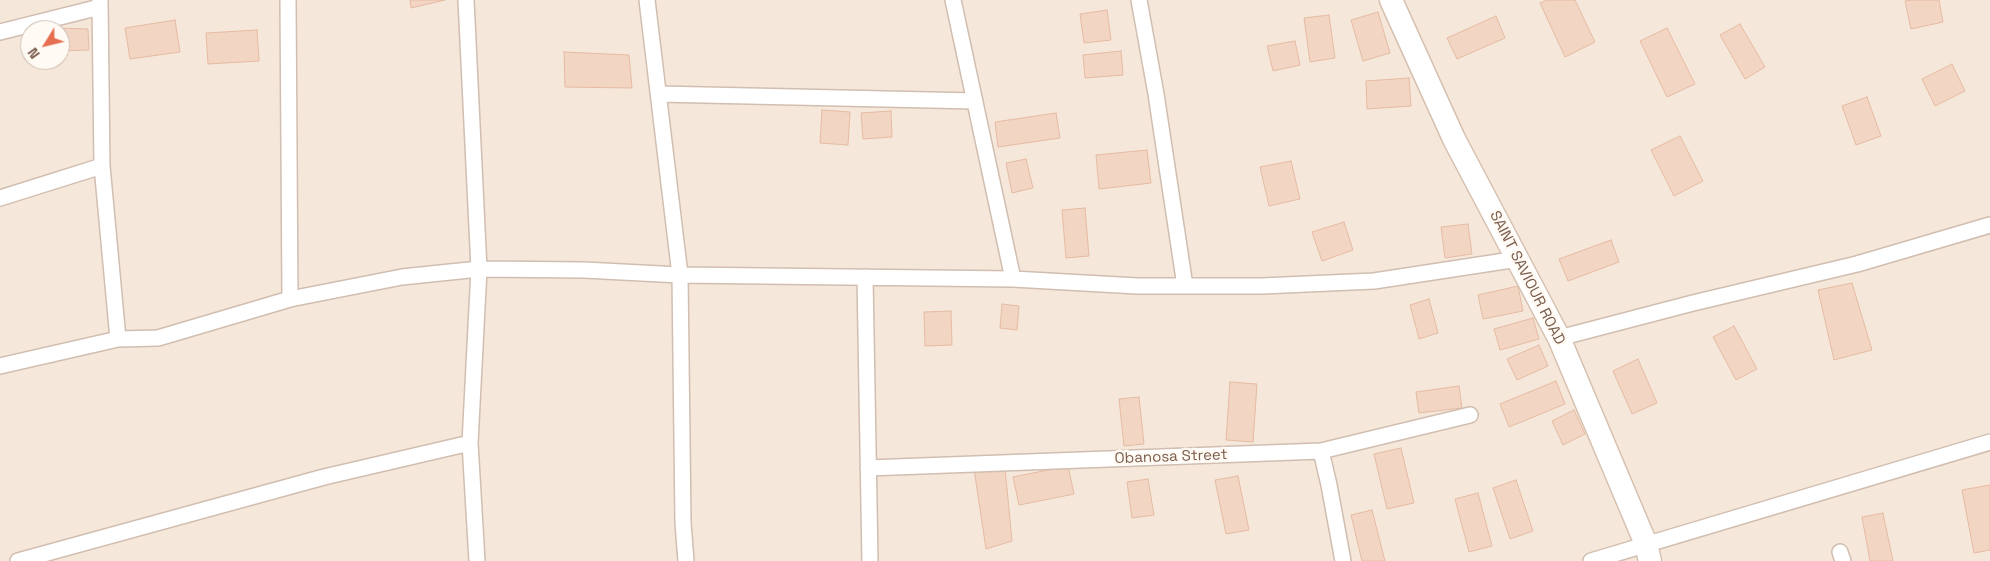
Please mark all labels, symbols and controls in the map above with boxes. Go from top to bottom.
north arrow [20,20,70,70]
text: N [24,44,44,62]
street label: SAINT SAVIOUR ROAD [1485,208,1569,348]
street label: Obanosa Street [1114,446,1228,468]

